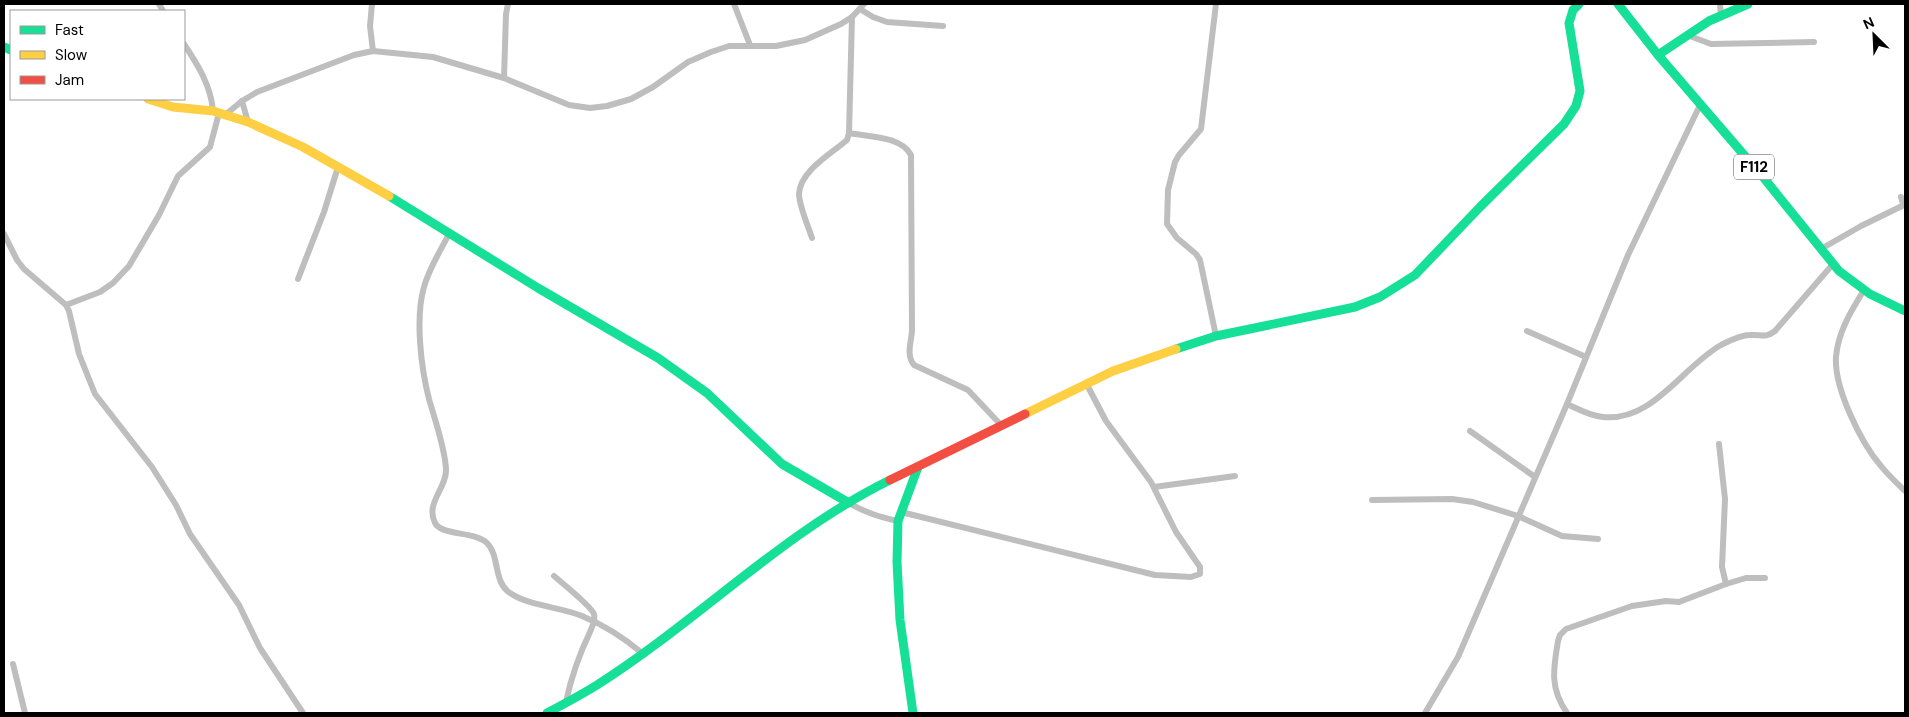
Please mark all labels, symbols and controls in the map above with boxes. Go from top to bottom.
legend [10,10,185,100]
north arrow [1849,10,1899,60]
text: N [1860,13,1877,33]
text: Fast [55,20,84,40]
text: Slow [55,45,88,65]
text: Jam [55,70,84,90]
road number: F112 [1734,154,1774,180]

